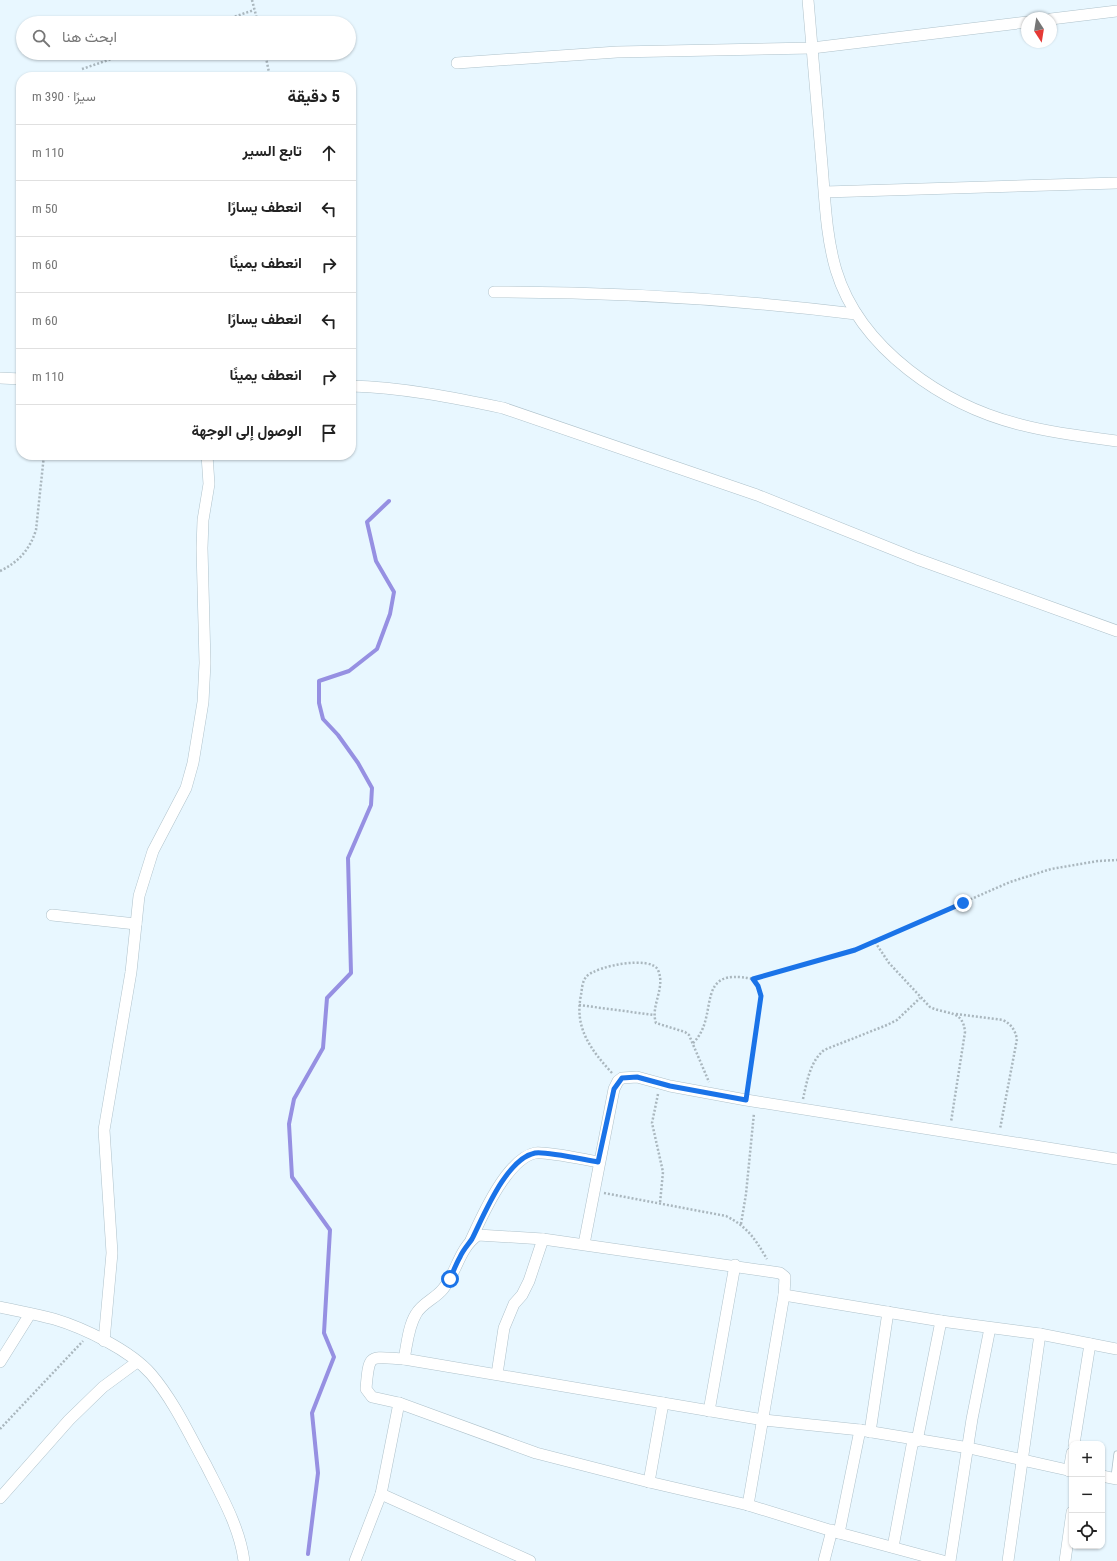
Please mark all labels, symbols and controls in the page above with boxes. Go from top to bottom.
north arrow [1021,12,1057,48]
search box [16,16,356,60]
icon: search [30,27,52,49]
text: ابحث هنا [62,28,117,46]
text: 5 دقيقة [287,86,340,106]
text: سيرًا · 390 m [32,89,96,104]
text: تابع السير [243,142,302,160]
icon: ahead [318,142,340,164]
text: 110 m [32,145,64,160]
text: انعطف يسارًا [228,198,302,216]
icon: left [318,198,340,220]
text: 50 m [32,201,58,216]
text: انعطف يمينًا [229,254,302,272]
icon: right [318,254,340,276]
text: 60 m [32,257,58,272]
text: انعطف يسارًا [228,310,302,328]
icon: left [318,310,340,332]
text: 60 m [32,313,58,328]
text: انعطف يمينًا [229,366,302,384]
icon: right [318,366,340,388]
text: 110 m [32,369,64,384]
text: الوصول إلى الوجهة [191,422,302,440]
icon: arrive [318,422,340,444]
route end [954,894,972,912]
route start [441,1270,459,1288]
map controls [1069,1441,1105,1549]
button: + [1069,1441,1105,1477]
button: − [1069,1477,1105,1513]
button: locate [1069,1513,1105,1549]

